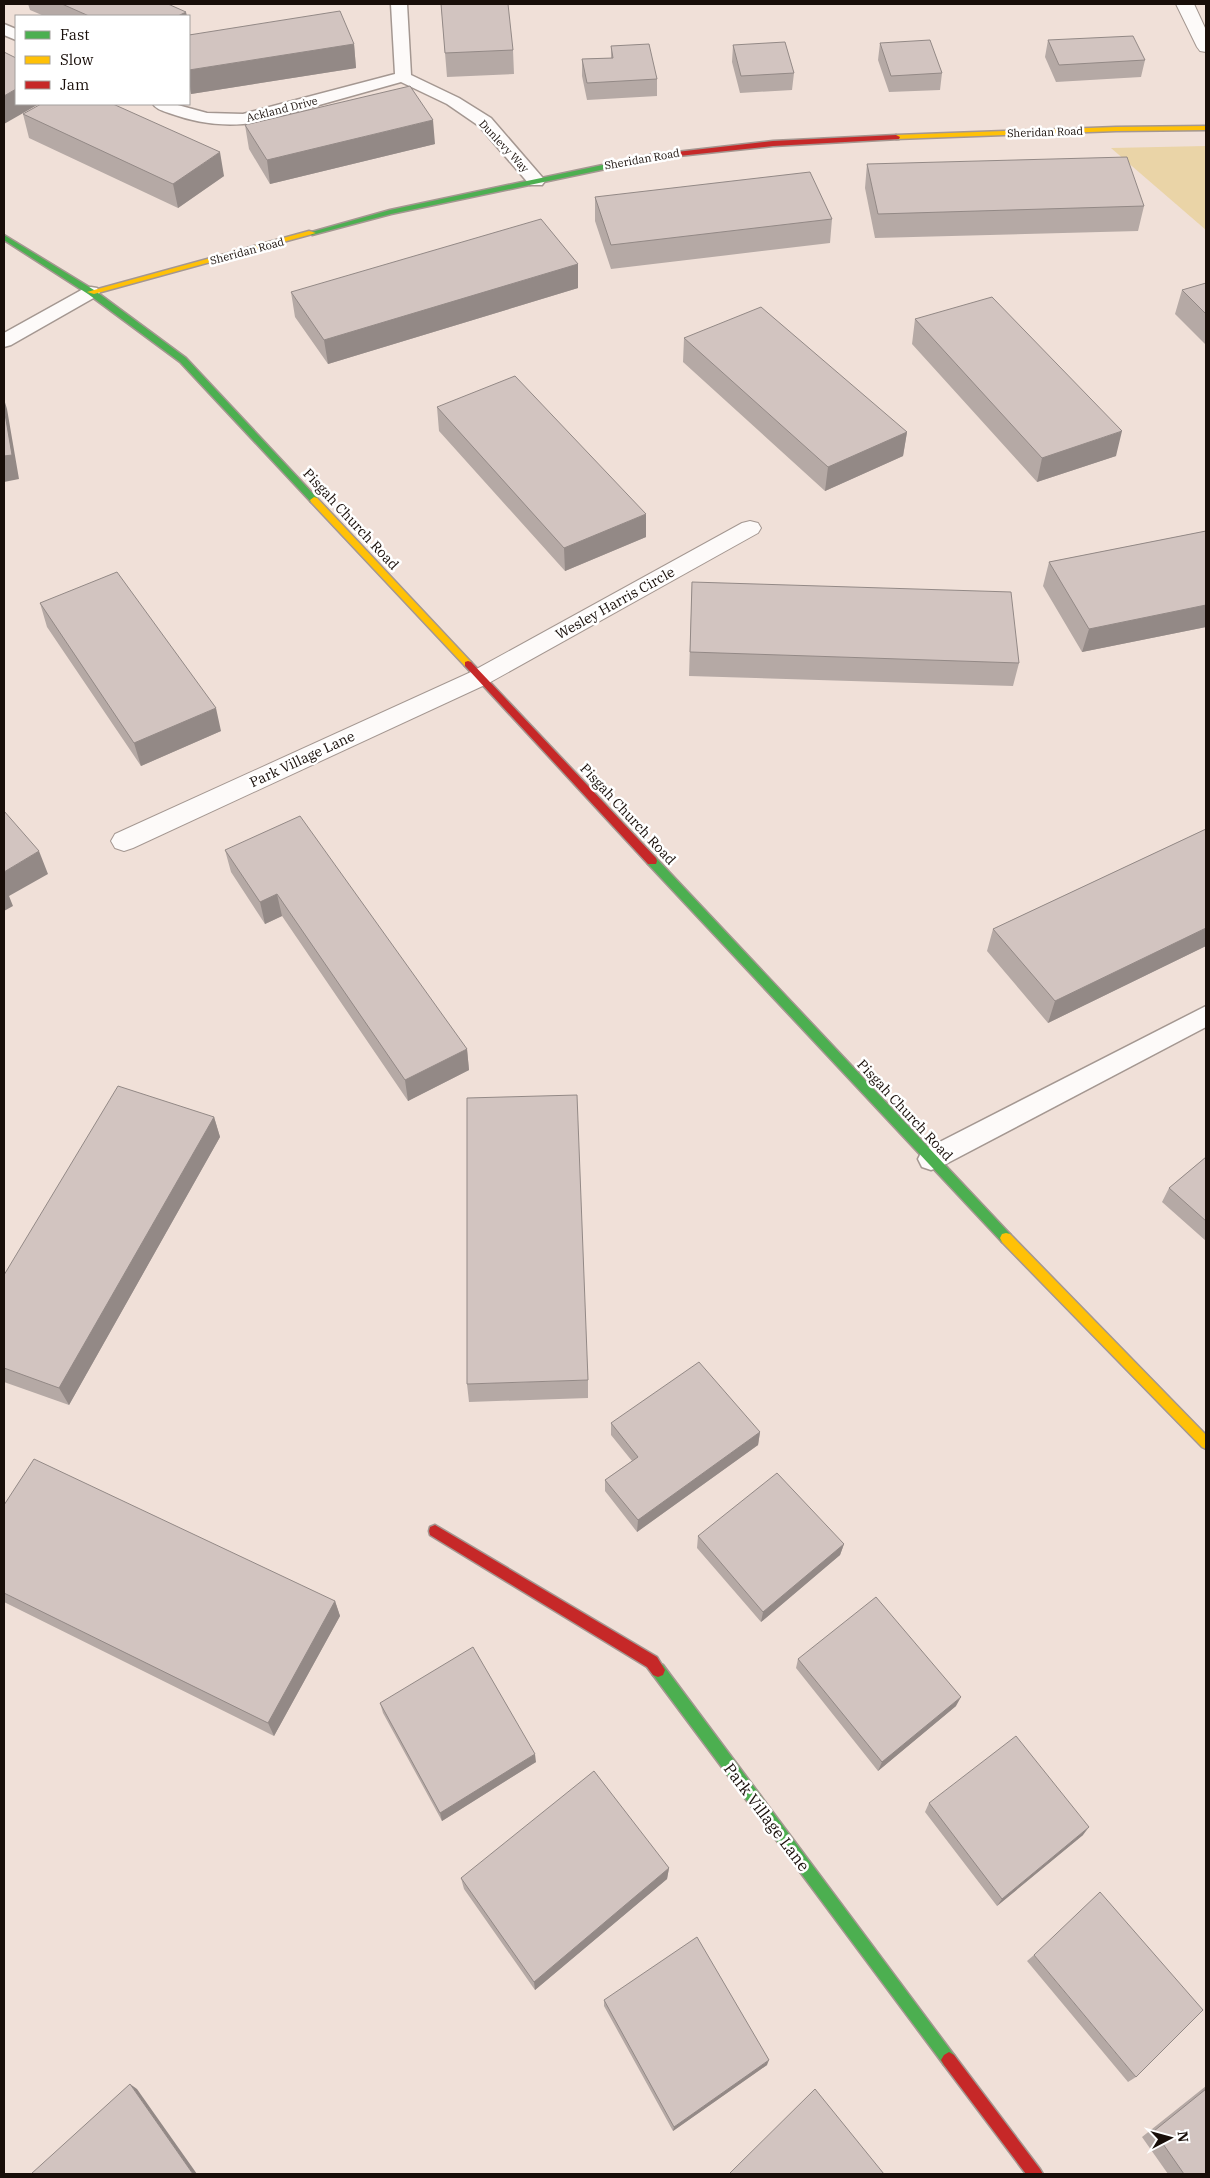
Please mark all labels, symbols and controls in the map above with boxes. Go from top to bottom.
legend [15,15,190,105]
text: Fast [60,25,90,44]
text: Slow [60,50,94,69]
text: Jam [60,75,89,94]
street label: Ackland Drive [245,93,319,125]
street label: Dunlevy Way [476,117,532,175]
street label: Sheridan Road [1007,124,1084,140]
street label: Sheridan Road [603,145,681,172]
street label: Sheridan Road [208,234,286,268]
street label: Pisgah Church Road [299,464,403,574]
street label: Wesley Harris Circle [552,563,678,643]
street label: Park Village Lane [247,727,357,791]
street label: Pisgah Church Road [576,759,680,869]
street label: Pisgah Church Road [853,1055,957,1165]
street label: Park Village Lane [720,1759,814,1875]
north arrow [1145,2113,1195,2163]
text: N [1173,2130,1192,2143]

